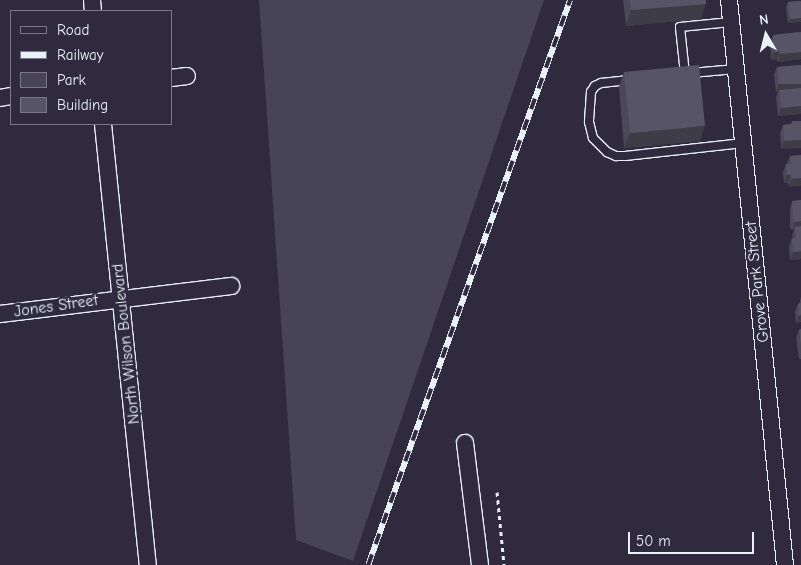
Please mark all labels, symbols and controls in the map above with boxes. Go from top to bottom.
legend [10,10,172,125]
north arrow [741,10,791,60]
text: N [758,11,770,29]
text: Road [57,21,89,39]
text: Railway [57,46,103,64]
text: Park [57,71,86,89]
text: Building [57,96,108,114]
street label: Grove Park Street [741,221,773,343]
street label: North Wilson Boulevard [108,263,144,425]
street label: Jones Street [13,291,99,321]
scale bar [631,522,757,554]
text: 50 m [636,532,671,550]

